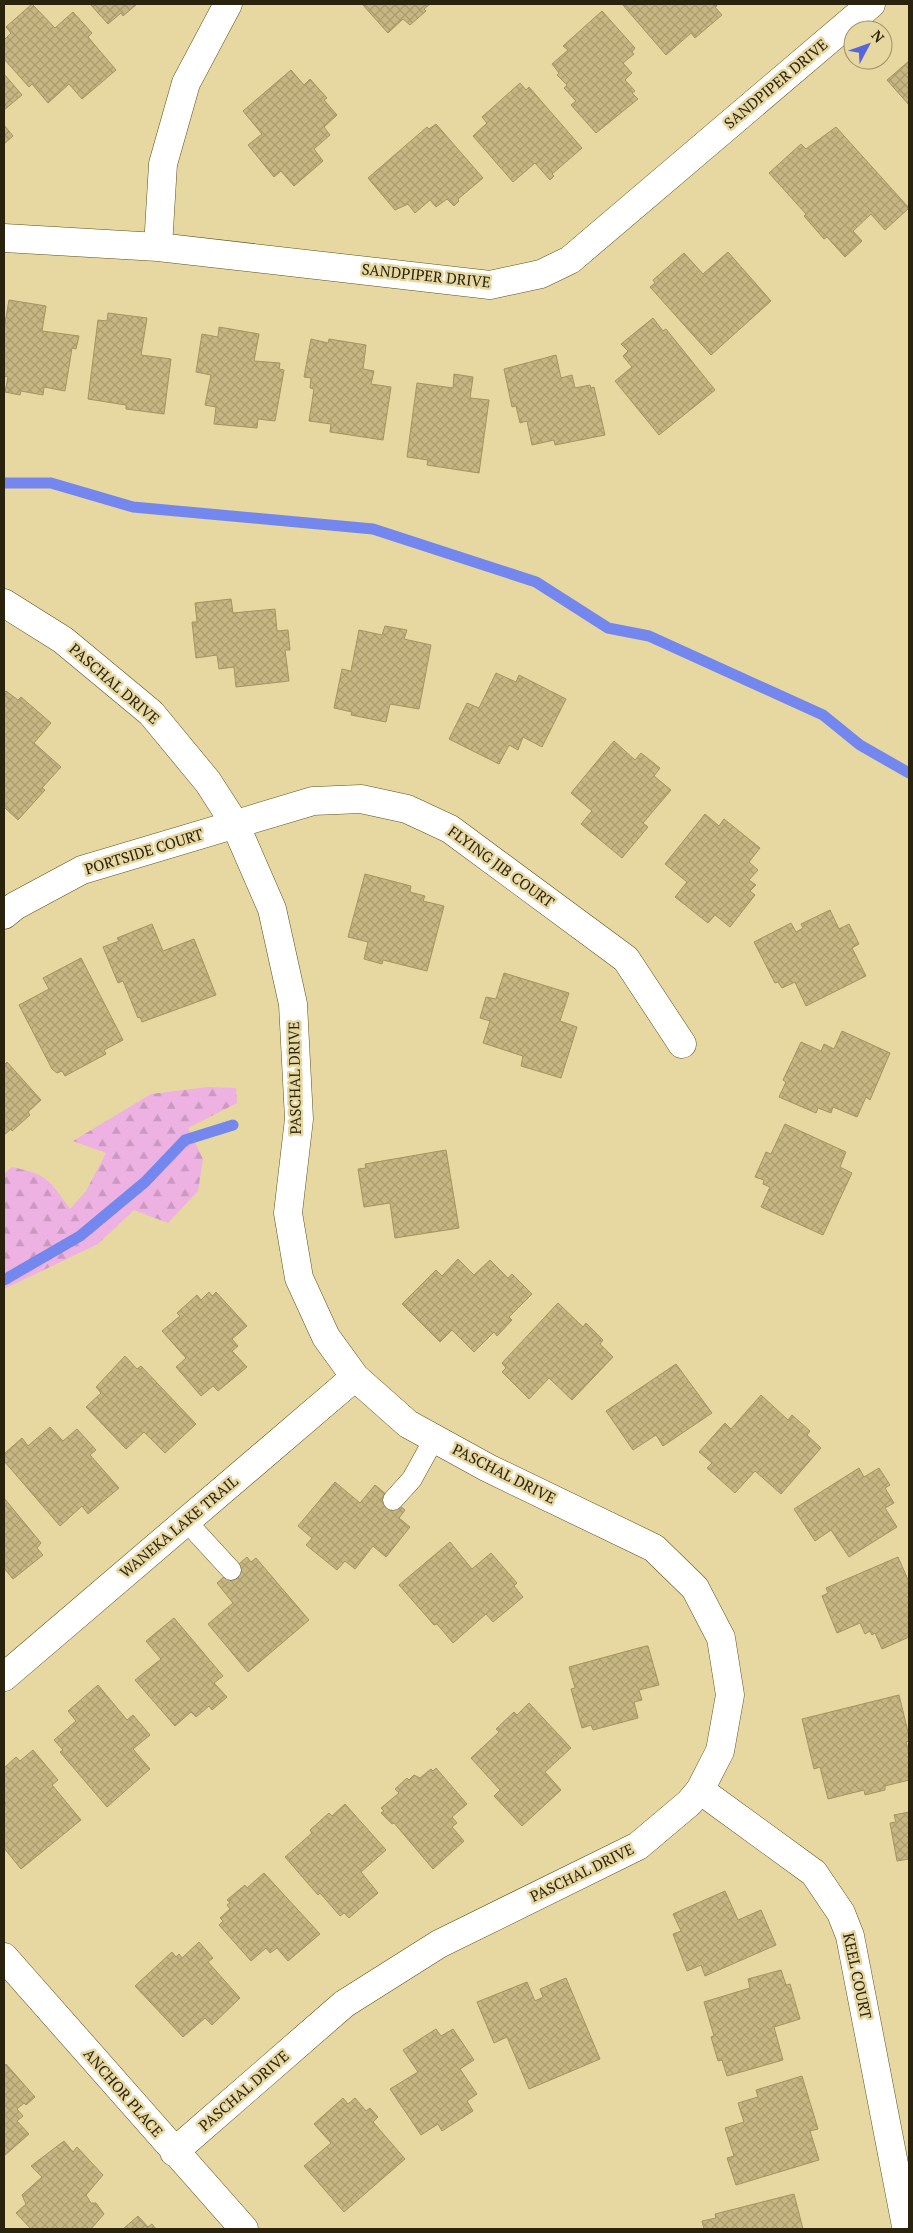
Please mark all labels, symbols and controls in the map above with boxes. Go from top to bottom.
north arrow [843,20,893,70]
text: N [868,26,889,47]
street label: SANDPIPER DRIVE [719,34,831,132]
street label: SANDPIPER DRIVE [361,258,492,292]
street label: PASCHAL DRIVE [65,639,164,728]
street label: FLYING JIB COURT [444,821,559,912]
street label: PORTSIDE COURT [82,824,205,879]
street label: PASCHAL DRIVE [283,1021,305,1135]
street label: PASCHAL DRIVE [449,1438,559,1508]
street label: WANEKA LAKE TRAIL [115,1471,242,1582]
street label: PASCHAL DRIVE [526,1838,637,1906]
street label: KEEL COURT [839,1931,877,2021]
street label: ANCHOR PLACE [80,2044,168,2141]
street label: PASCHAL DRIVE [194,2046,293,2135]

